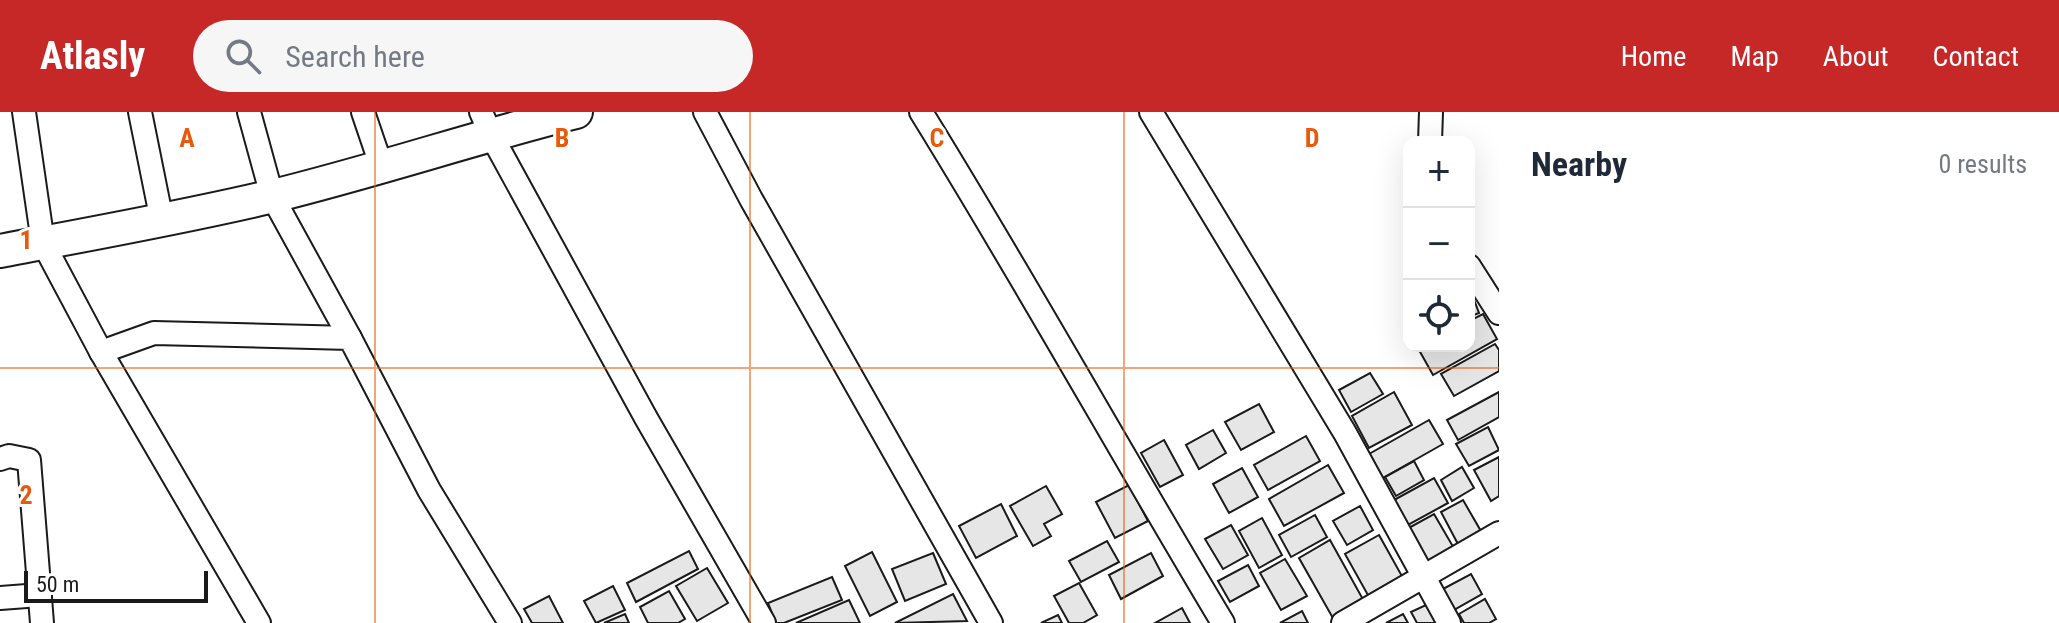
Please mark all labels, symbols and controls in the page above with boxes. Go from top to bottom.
search box [193,20,753,92]
text: Atlasly [40,34,145,78]
icon: search [221,34,265,78]
text: Search here [285,39,425,74]
text: Home [1621,40,1686,73]
text: Map [1730,40,1779,73]
text: About [1823,40,1889,73]
text: Contact [1933,40,2019,73]
text: A [179,123,195,153]
text: B [555,123,569,153]
text: C [930,123,945,153]
text: D [1305,123,1319,153]
map controls [1403,136,1475,352]
button: + [1403,136,1475,208]
text: Nearby [1531,144,1627,184]
text: 0 results [1938,149,2027,179]
button: − [1403,208,1475,280]
text: 1 [19,225,33,255]
button: locate [1403,280,1475,352]
text: 2 [19,480,33,510]
scale bar [24,567,208,603]
text: 50 m [36,572,79,597]

